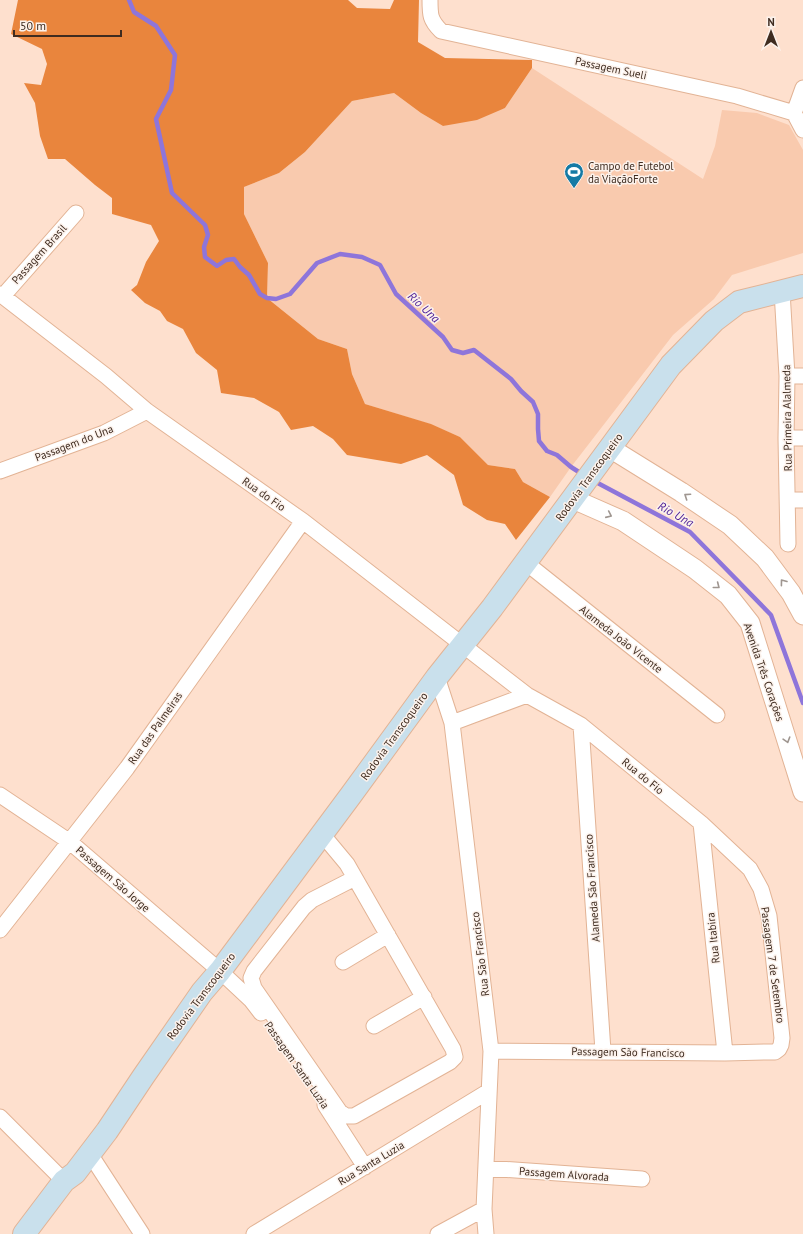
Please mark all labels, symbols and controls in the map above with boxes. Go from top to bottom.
scale bar [14,12,121,38]
north arrow [751,12,791,52]
text: N [767,15,775,29]
text: 50 m [20,18,46,33]
street label: Passagem Sueli [574,54,648,82]
place label: Campo de Futebol da ViaçãoForte [588,159,674,186]
sports icon: Campo de Futebol da ViaçãoForte [563,161,585,189]
street label: Passagem Brasil [8,221,70,287]
water label: Rio Una [405,288,443,326]
street label: Rua Primeira Alalmeda [779,365,795,471]
street label: Passagem do Una [33,422,115,464]
street label: Rodovia Transcoqueiro [552,430,626,524]
street label: Rua do Fio [239,474,289,514]
one-way arrow [684,493,691,501]
water label: Rio Una [656,498,697,530]
one-way arrow [605,510,612,518]
one-way arrow [781,580,788,587]
one-way arrow [713,581,720,589]
street label: Alameda João Vicente [577,602,666,676]
street label: Avenida Três Corações [741,621,788,724]
street label: Rua das Palmeiras [125,689,185,767]
street label: Rodovia Transcoqueiro [357,689,431,783]
one-way arrow [782,736,791,743]
street label: Rua do Fio [619,755,667,797]
street label: Alameda São Francisco [581,833,603,942]
street label: Passagem São Jorge [73,843,153,915]
street label: Passagem 7 de Setembro [758,906,788,1024]
street label: Rua São Francisco [468,911,492,997]
street label: Rua Itabira [703,912,723,964]
street label: Rodovia Transcoqueiro [164,950,238,1042]
street label: Passagem Santa Luzia [262,1019,332,1111]
street label: Passagem São Francisco [571,1044,685,1060]
street label: Rua Santa Luzia [335,1138,407,1188]
street label: Passagem Alvorada [518,1164,610,1184]

